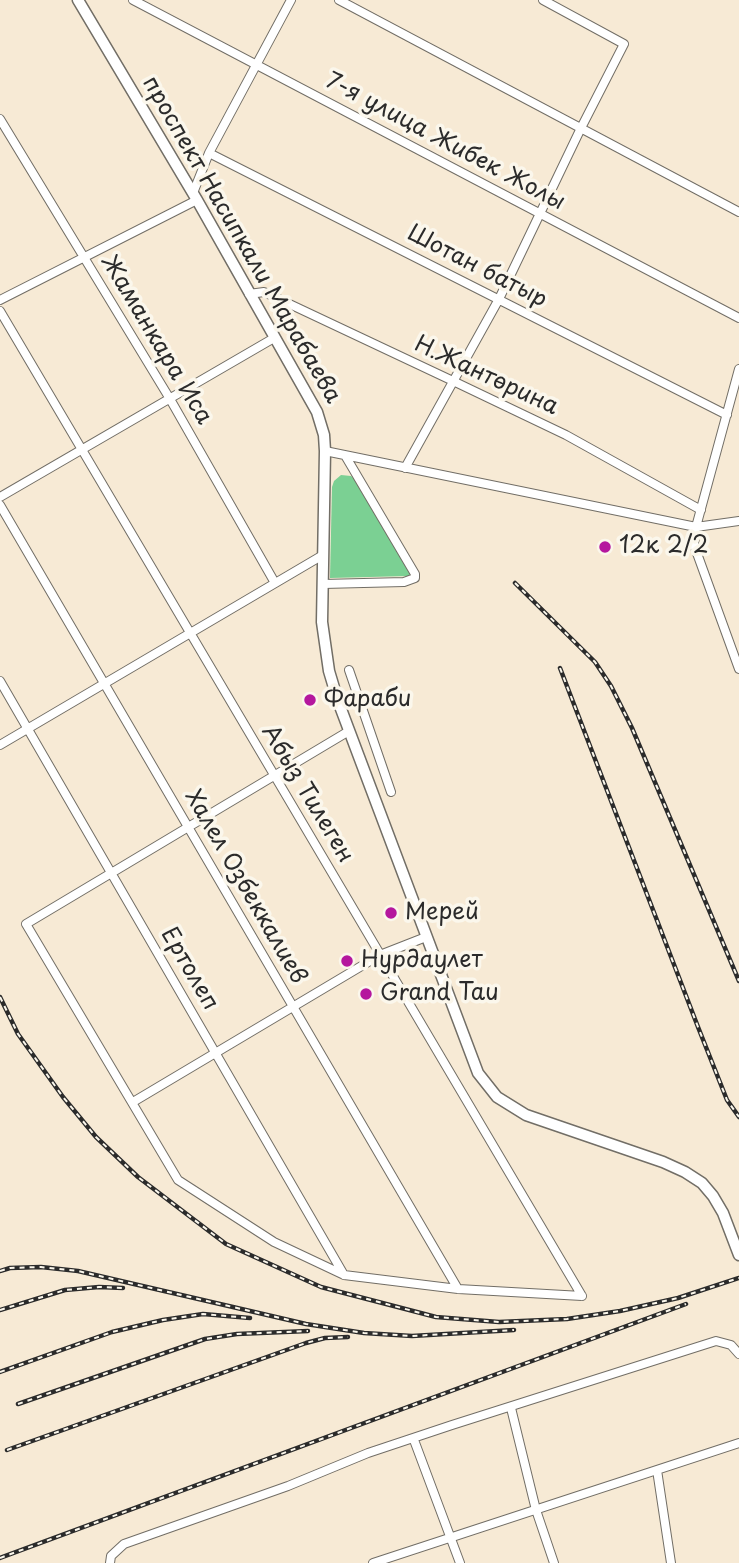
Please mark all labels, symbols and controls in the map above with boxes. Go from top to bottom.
street label: 7-я улица Жибек Жолы [321,67,569,217]
street label: проспект Насипкали Марабаева [136,72,346,408]
street label: Шотан батыр [402,220,552,314]
street label: Жаманкара Иса [95,250,217,430]
street label: Н.Жантөрина [410,331,562,421]
place label: 12к 2/2 [619,533,709,561]
marker: 12к 2/2 [597,539,613,555]
place label: Фараби [324,686,411,714]
marker: Фараби [302,692,318,708]
street label: Абыз Тилеген [255,720,359,868]
street label: Халел Озбеккалиев [178,785,312,989]
place label: Мерей [405,899,479,927]
marker: Мерей [383,905,399,921]
street label: Ертолеп [154,923,224,1015]
place label: Нурдаулет [361,947,483,975]
marker: Нурдаулет [339,953,355,969]
place label: Grand Tau [380,980,499,1008]
marker: Grand Tau [358,986,374,1002]

